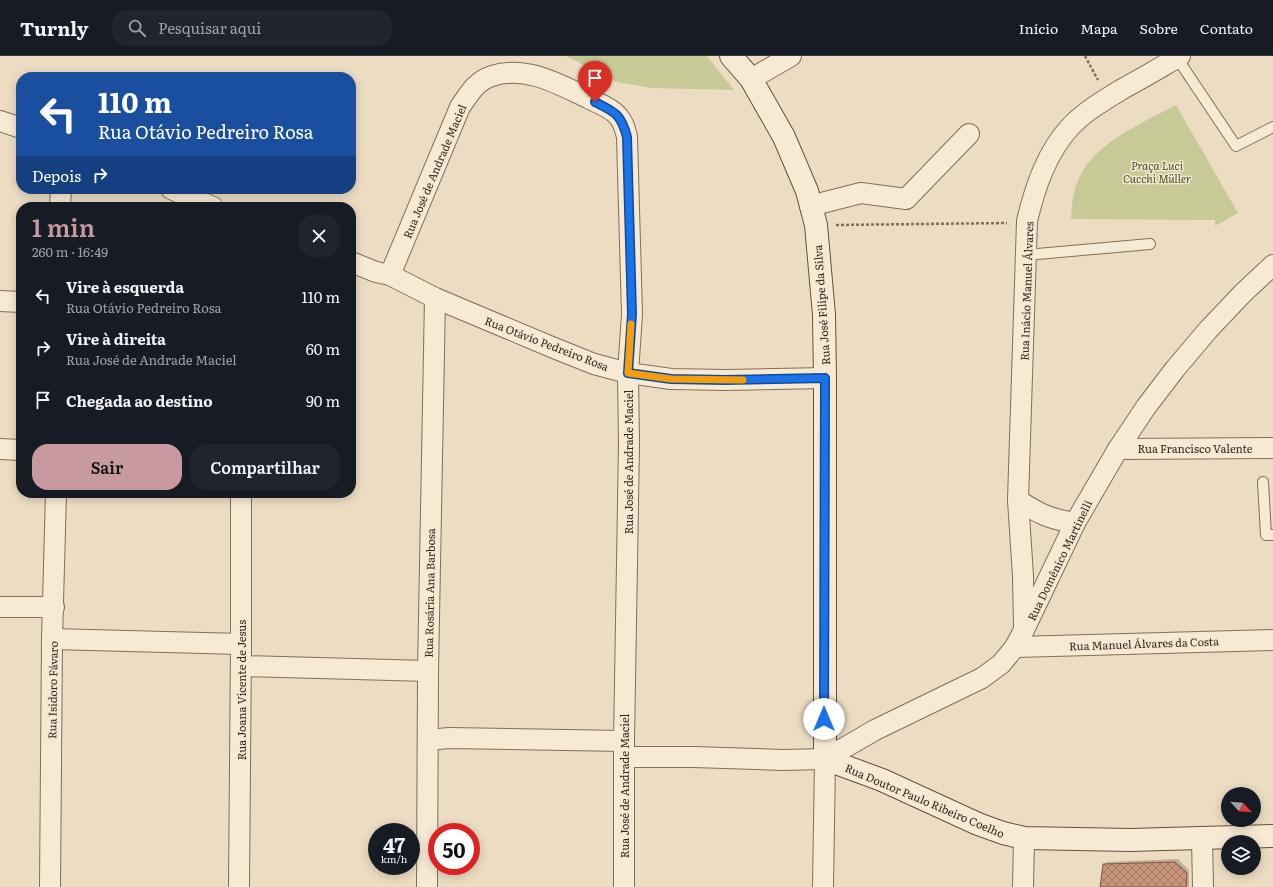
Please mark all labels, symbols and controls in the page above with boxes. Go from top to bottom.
search box [112,10,392,46]
text: Turnly [20,14,88,42]
text: Pesquisar aqui [158,16,261,39]
icon: search [126,17,148,39]
text: Início [1019,18,1058,38]
text: Mapa [1080,18,1118,38]
text: Sobre [1140,18,1178,38]
text: Contato [1200,18,1253,38]
pin [578,61,612,102]
icon: arrive [584,67,606,89]
text: 110 m [98,80,172,122]
icon: left [32,88,84,140]
street label: Rua José de Andrade Maciel [398,101,470,241]
text: Rua Otávio Pedreiro Rosa [98,118,313,145]
park label: Praça Luci Cucchi Müller [1123,157,1191,186]
text: Depois [32,164,81,187]
icon: right [89,164,111,186]
text: 1 min [32,209,95,244]
button: close [298,215,340,257]
street label: Rua Inácio Manuel Álvares [1016,221,1036,361]
text: 260 m · 16:49 [32,242,108,261]
street label: Rua José Filipe da Silva [809,244,833,366]
text: Vire à esquerda [66,275,184,298]
icon: left [32,285,54,307]
text: 110 m [302,285,340,308]
text: Rua Otávio Pedreiro Rosa [66,298,222,317]
street label: Rua Otávio Pedreiro Rosa [483,312,611,374]
text: Vire à direita [66,327,166,350]
icon: right [32,337,54,359]
text: 60 m [306,337,340,360]
text: Rua José de Andrade Maciel [66,350,237,369]
icon: arrive [32,389,54,411]
text: Chegada ao destino [66,389,213,412]
text: 90 m [306,389,340,412]
street label: Rua José de Andrade Maciel [620,389,636,534]
street label: Rua Francisco Valente [1137,440,1253,456]
button: Sair [32,444,182,490]
button: Compartilhar [190,444,340,490]
street label: Rua Domênico Martinelli [1023,497,1095,623]
street label: Rua Rosária Ana Barbosa [420,528,438,658]
street label: Rua Joana Vicente de Jesus [233,620,249,760]
street label: Rua Manuel Álvares da Costa [1069,632,1219,654]
street label: Rua Isidoro Fávaro [43,641,61,739]
position arrow [803,698,845,740]
street label: Rua José de Andrade Maciel [616,713,632,858]
street label: Rua Doutor Paulo Ribeiro Coelho [843,759,1007,841]
north arrow [1221,787,1261,827]
map controls [1221,787,1261,875]
speed limit sign: 50 [428,823,480,875]
text: 47 [383,829,405,859]
button: layers [1221,835,1261,875]
text: km/h [381,851,407,866]

